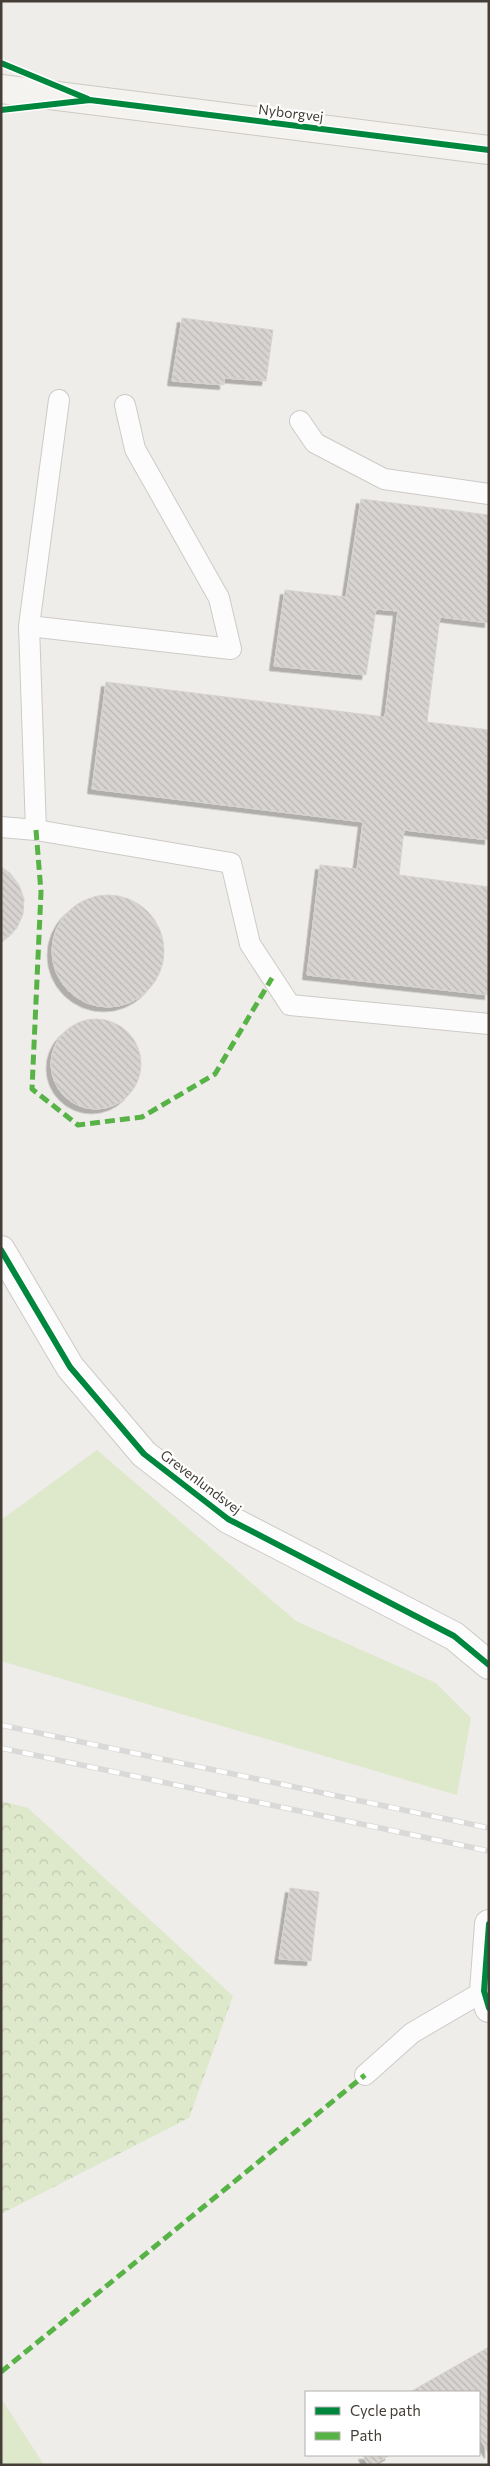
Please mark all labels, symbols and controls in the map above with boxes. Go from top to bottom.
street label: Nyborgvej [258,100,325,125]
street label: Grevenlundsvej [158,1446,245,1518]
legend [305,2391,480,2456]
text: Cycle path [350,2401,421,2419]
text: Path [350,2426,382,2444]

